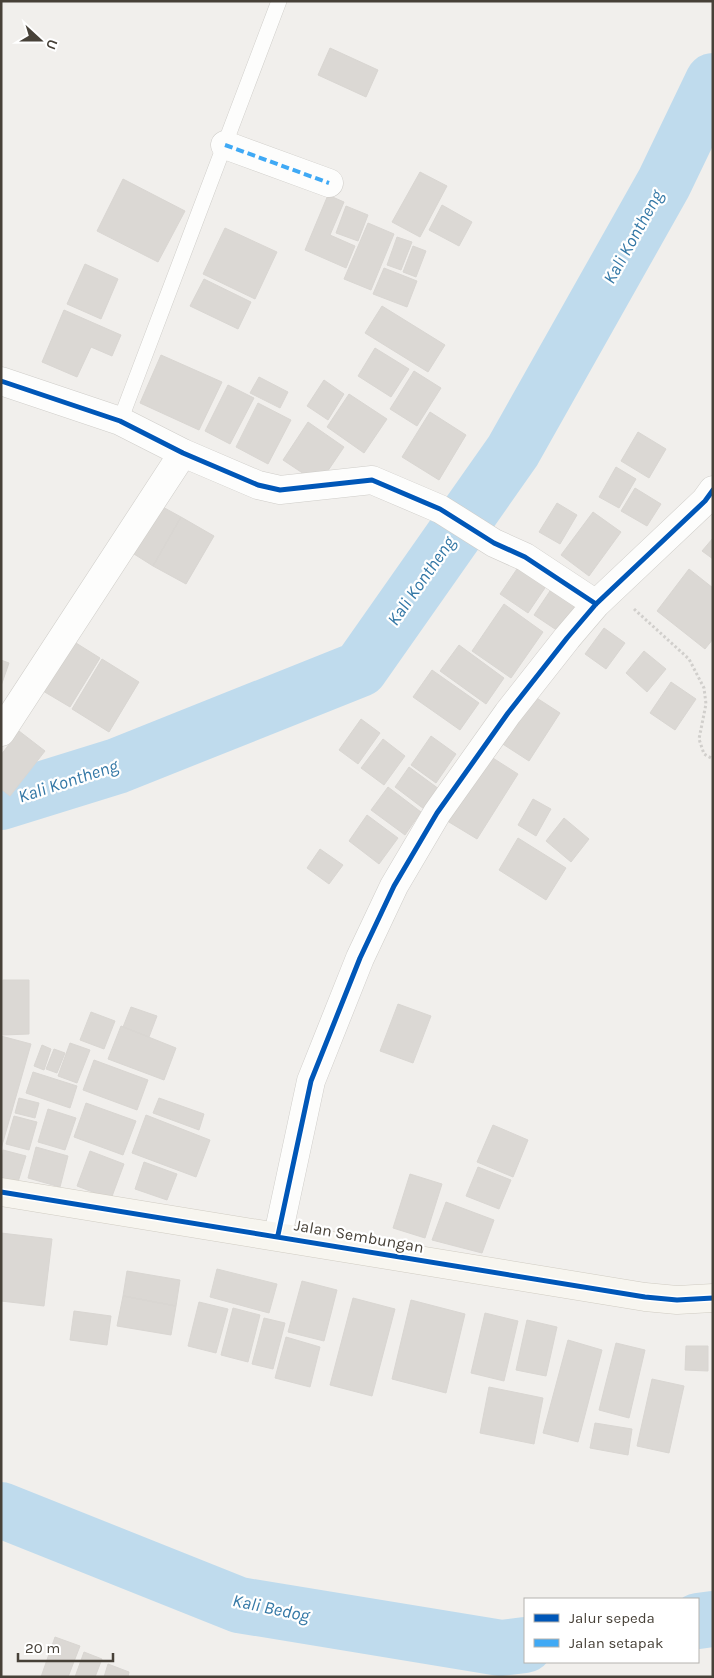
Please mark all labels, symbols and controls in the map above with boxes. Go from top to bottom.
north arrow [15,15,65,65]
text: U [42,37,61,52]
water label: Kali Kontheng [598,186,668,288]
water label: Kali Kontheng [382,531,460,630]
water label: Kali Kontheng [15,754,122,807]
street label: Jalan Sembungan [293,1215,425,1257]
water label: Kali Bedog [230,1589,312,1627]
legend [524,1598,699,1663]
text: Jalur sepeda [569,1609,655,1627]
scale bar [18,1630,112,1662]
text: Jalan setapak [569,1634,663,1652]
text: 20 m [25,1639,60,1657]

